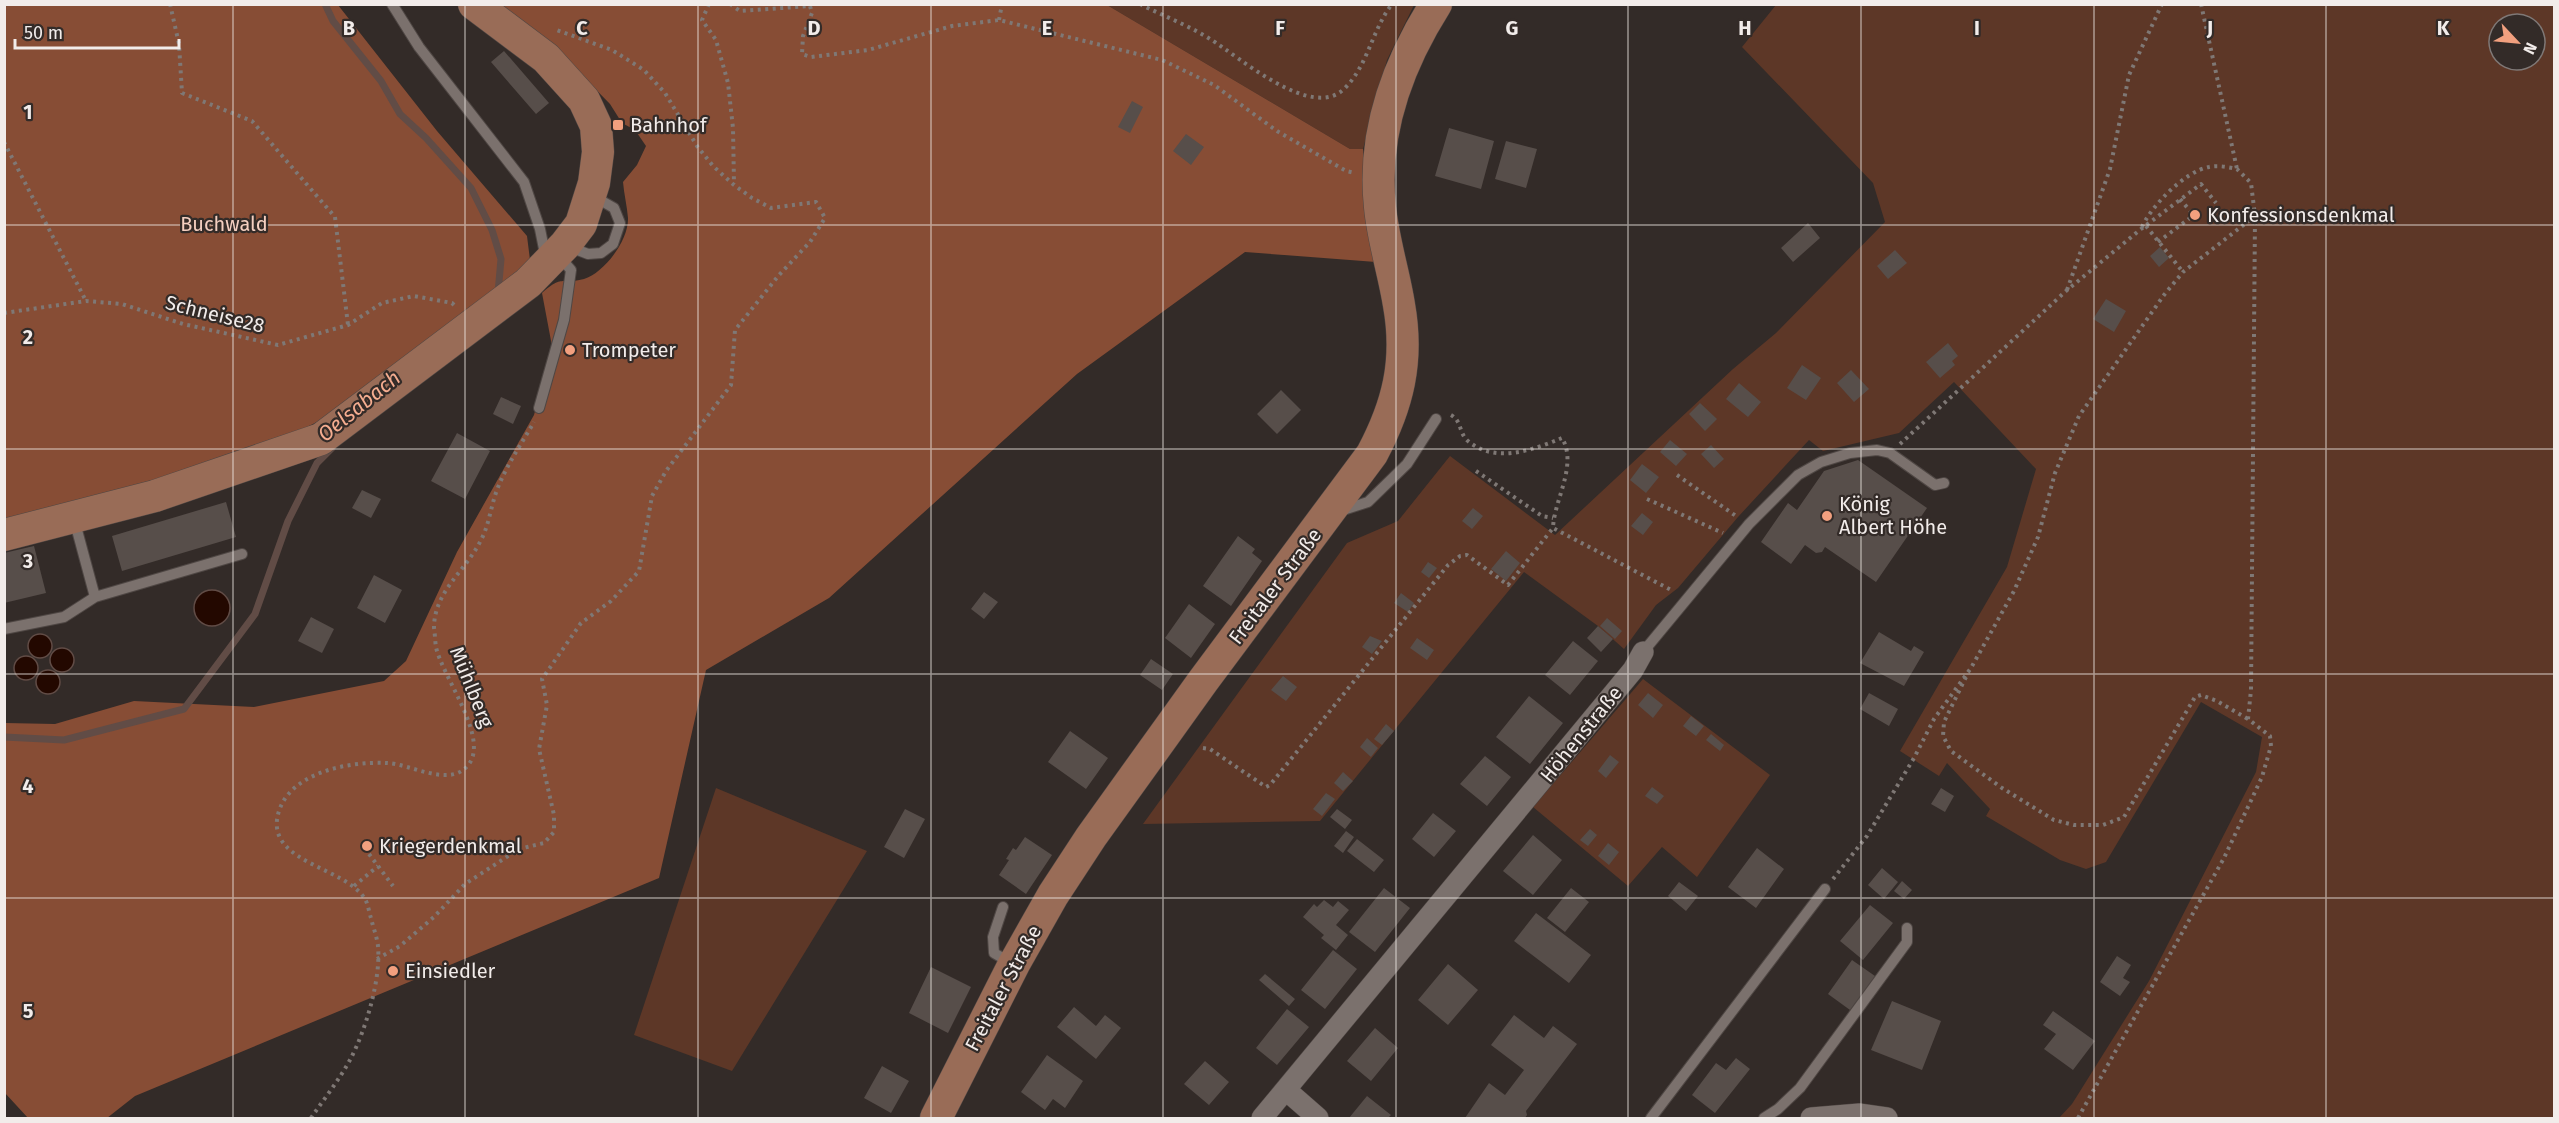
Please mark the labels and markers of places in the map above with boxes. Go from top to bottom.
place label: Bahnhof [630,113,708,137]
marker: Bahnhof [611,118,625,132]
place label: Konfessionsdenkmal [2207,203,2395,227]
marker: Konfessionsdenkmal [2188,208,2202,222]
place label: Trompeter [582,338,676,362]
marker: Trompeter [563,343,577,357]
place label: König Albert Höhe [1839,492,1947,539]
marker: König Albert Höhe [1820,509,1834,523]
place label: Kriegerdenkmal [379,834,522,858]
marker: Kriegerdenkmal [360,839,374,853]
place label: Einsiedler [405,959,496,983]
marker: Einsiedler [386,964,400,978]

